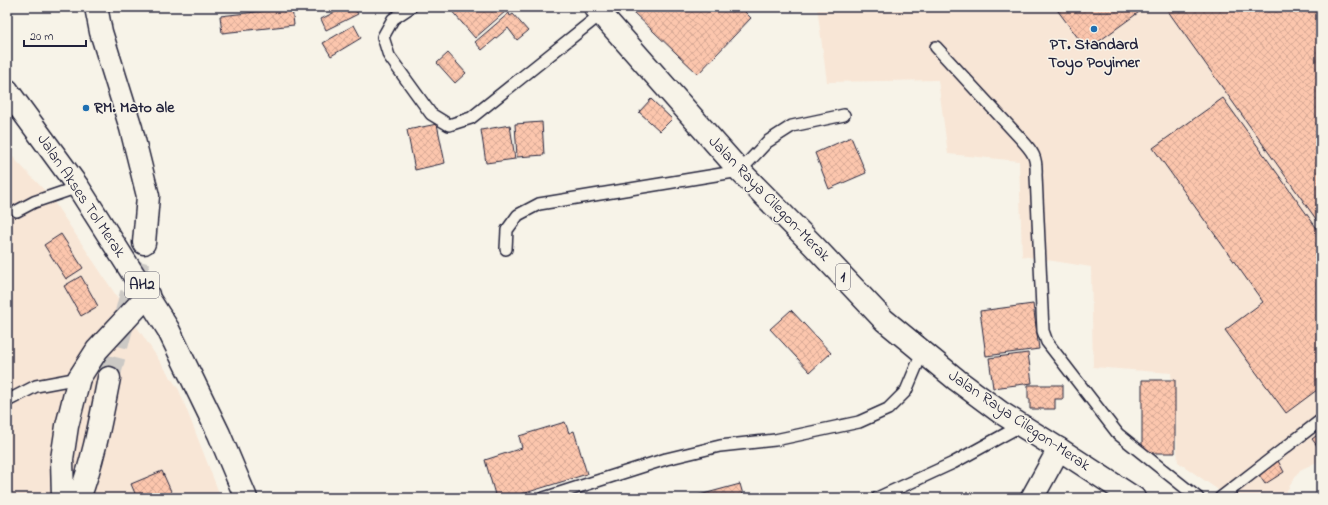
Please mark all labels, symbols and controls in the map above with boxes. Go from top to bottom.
scale bar [24,22,86,48]
marker: PT. Standard Toyo Poyimer [1089,24,1099,34]
text: 20 m [30,28,53,46]
place label: PT. Standard Toyo Poyimer [1048,33,1141,76]
place label: RM. Mato ale [93,96,175,120]
marker: RM. Mato ale [81,103,91,113]
street label: Jalan Akses Tol Merak [31,129,132,263]
street label: Jalan Raya Cilegon-Merak [702,131,836,268]
road number: 1 [836,264,850,290]
road number: AH2 [125,272,159,298]
street label: Jalan Raya Cilegon-Merak [943,364,1096,478]

